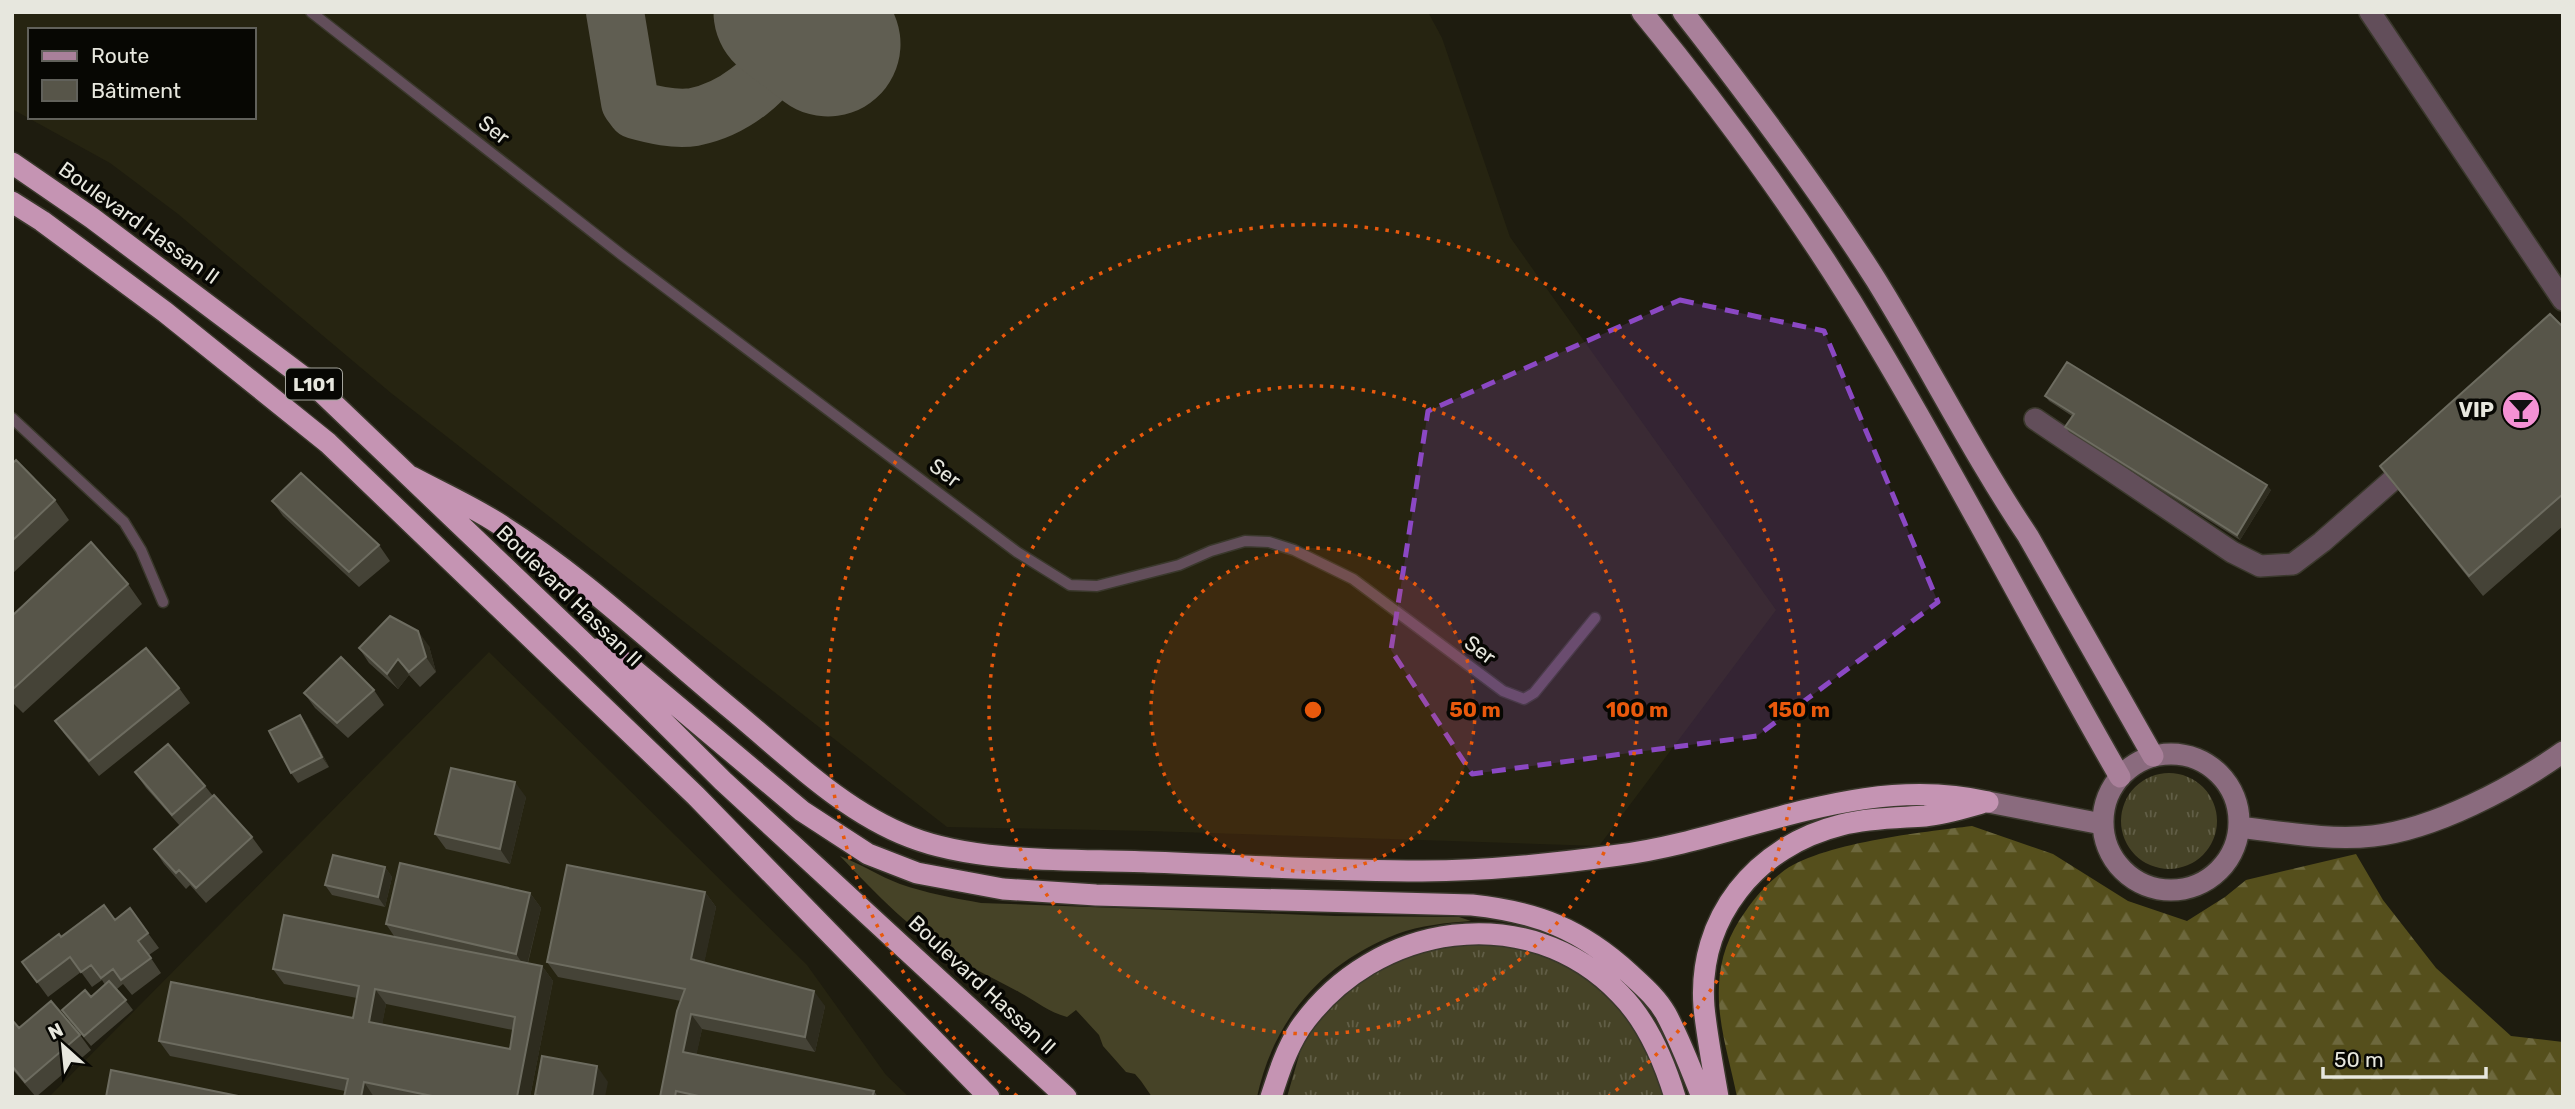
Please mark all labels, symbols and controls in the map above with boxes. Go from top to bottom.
legend [28,28,256,119]
text: Route [91,43,149,68]
text: Bâtiment [91,78,181,103]
street label: Ser [474,110,515,150]
street label: Boulevard Hassan II [54,156,224,289]
road number: L101 [286,368,342,400]
bar icon: VIP [2500,389,2542,431]
place label: VIP [2458,397,2494,422]
street label: Ser [925,453,966,492]
street label: Boulevard Hassan II [491,520,647,671]
street label: Ser [1460,630,1501,669]
text: 50 m [1449,697,1501,722]
text: 100 m [1606,697,1668,722]
text: 150 m [1768,697,1830,722]
centre of rings [1301,698,1325,722]
street label: Boulevard Hassan II [903,910,1061,1059]
north arrow [28,1011,98,1081]
text: N [44,1018,67,1045]
scale bar [2323,1036,2486,1080]
text: 50 m [2334,1047,2384,1072]

